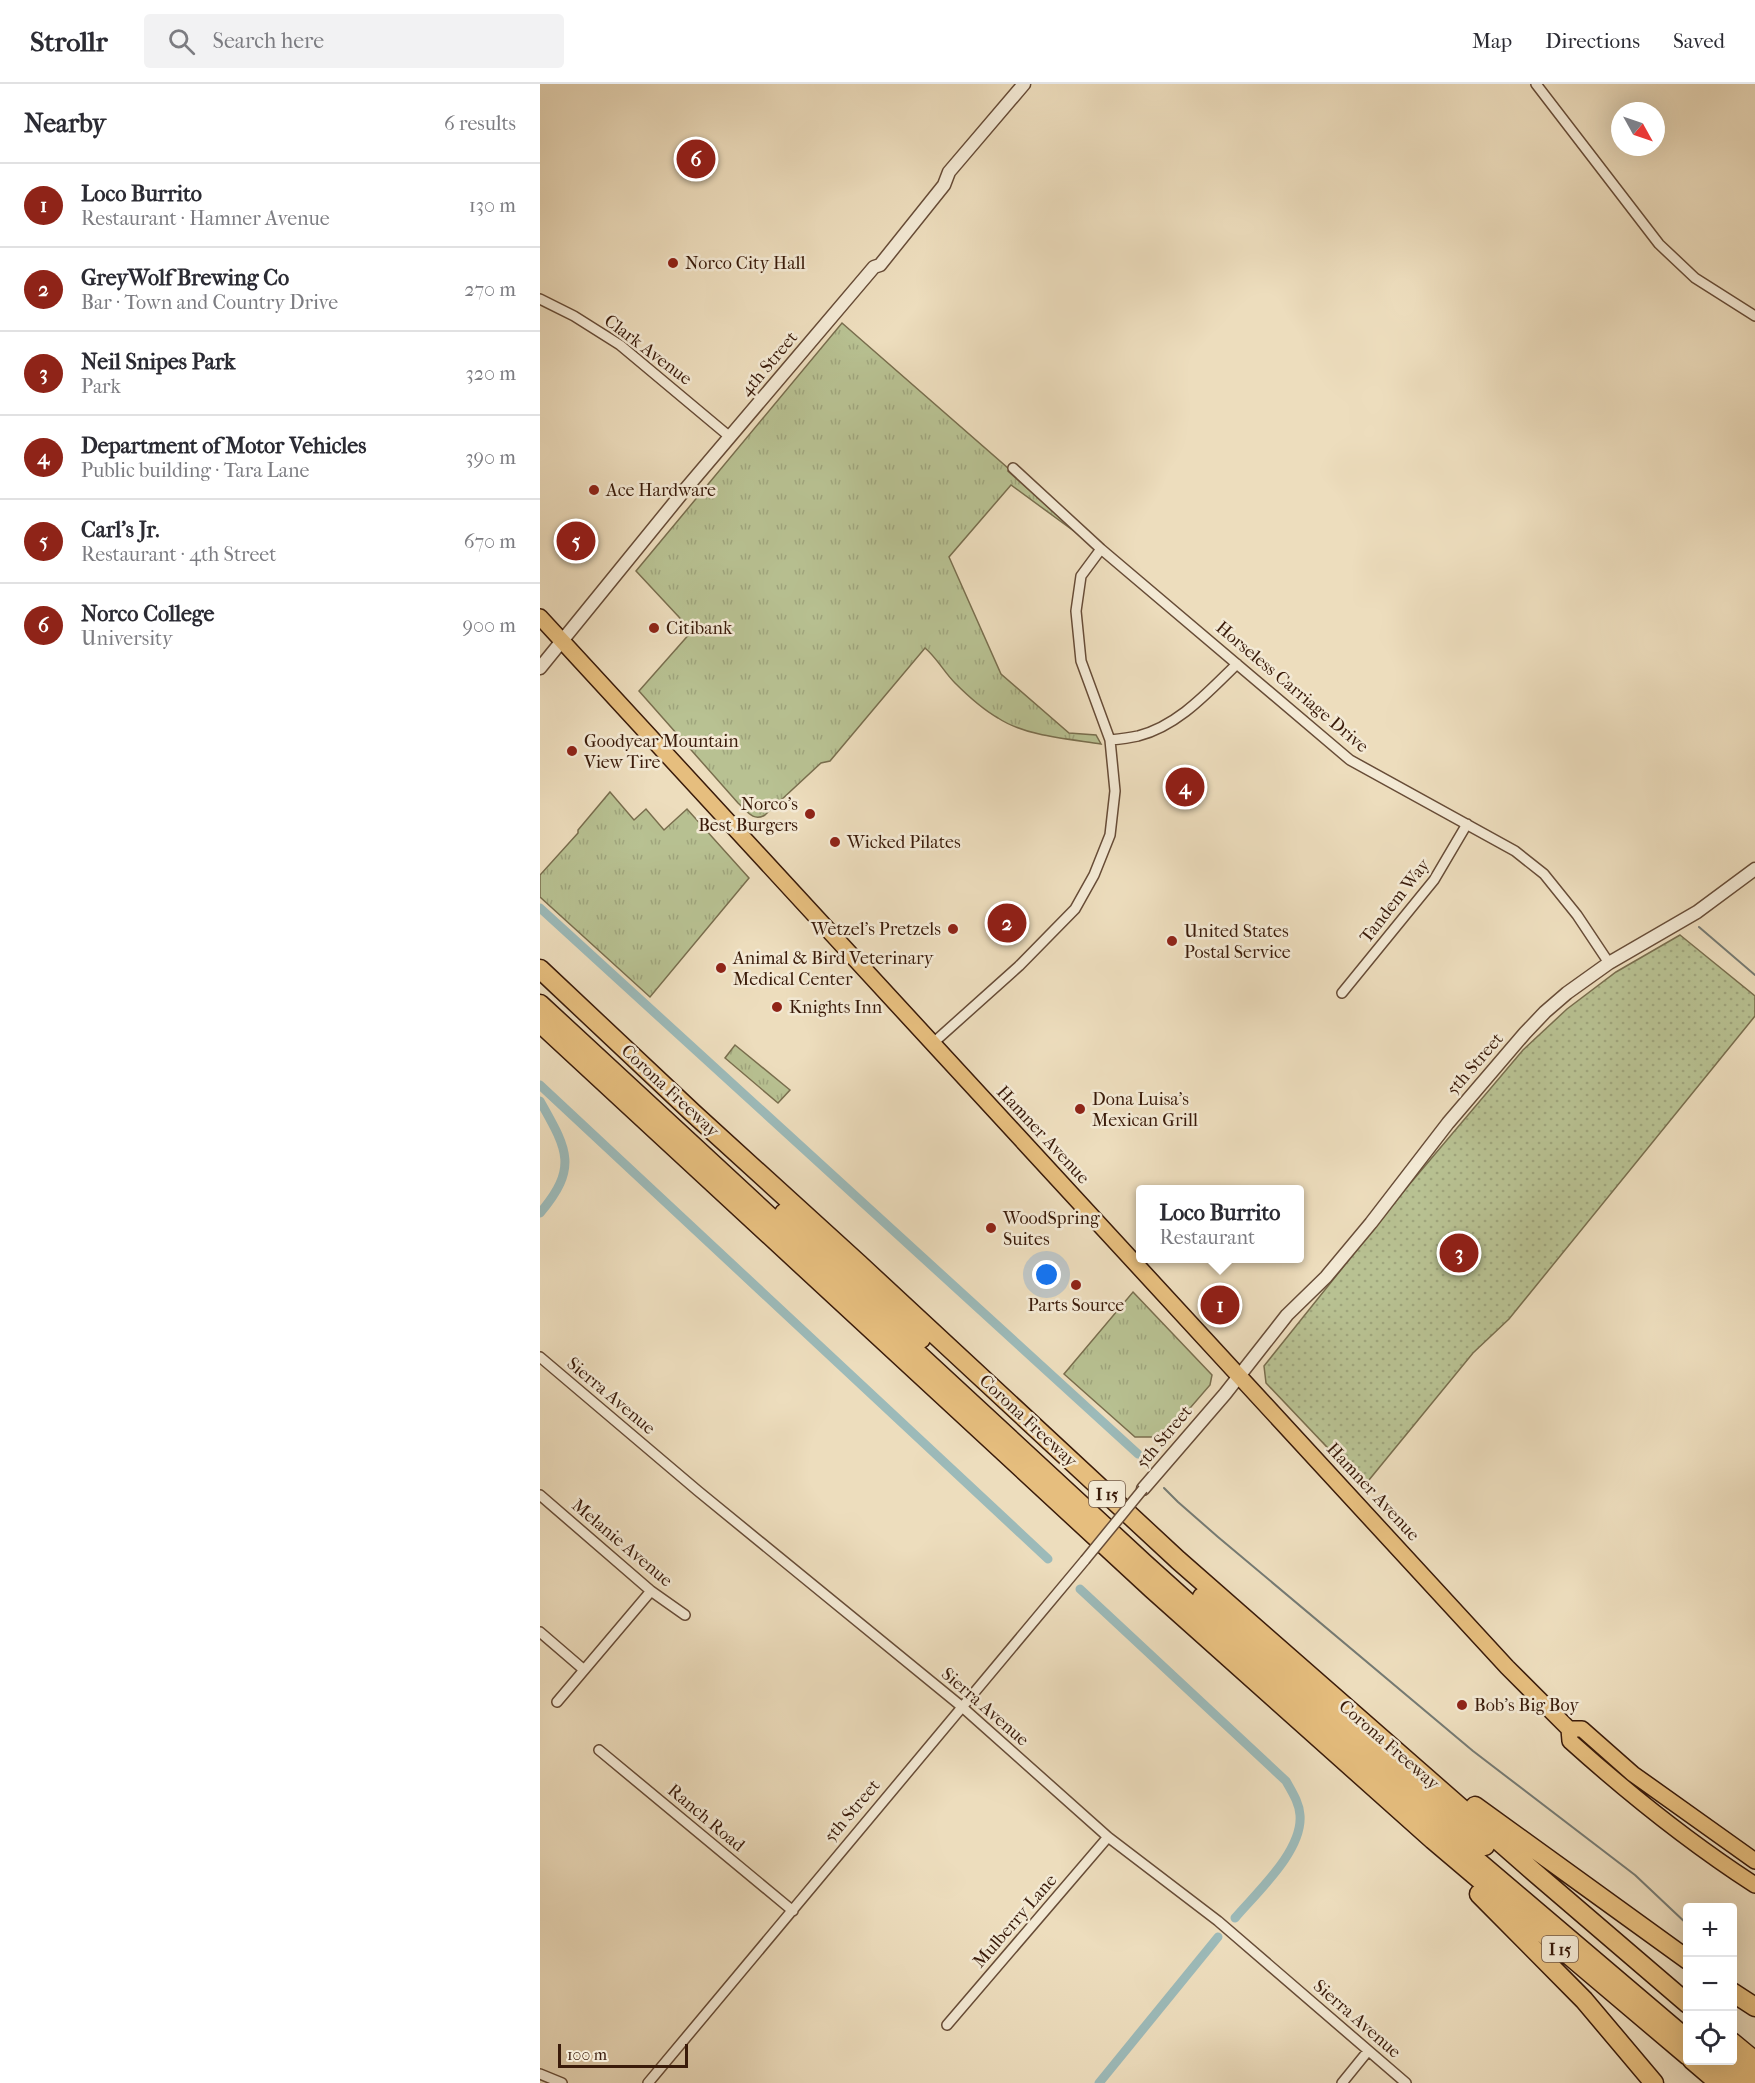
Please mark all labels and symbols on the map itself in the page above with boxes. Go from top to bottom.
north arrow [1611,102,1665,156]
pin: 6 [676,136,716,182]
place label: Norco City Hall [685,253,805,274]
marker: Norco City Hall [666,256,680,270]
street label: Clark Avenue [600,310,696,390]
street label: 4th Street [736,327,803,401]
place label: Ace Hardware [605,480,716,501]
marker: Ace Hardware [587,483,601,497]
pin: 5 [556,518,596,564]
street label: Horseless Carriage Drive [1211,617,1373,757]
place label: Citibank [666,618,733,639]
marker: Citibank [647,621,661,635]
place label: Goodyear Mountain View Tire [583,731,739,773]
marker: Goodyear Mountain View Tire [565,744,579,758]
pin: 4 [1166,764,1204,810]
place label: Norco's Best Burgers [698,794,798,836]
marker: Norco's Best Burgers [803,807,817,821]
place label: Wicked Pilates [846,832,961,853]
marker: Wicked Pilates [828,835,842,849]
street label: Tandem Way [1356,854,1435,947]
pin: 2 [988,900,1026,946]
place label: Wetzel's Pretzels [810,919,941,940]
place label: United States Postal Service [1184,921,1291,963]
marker: Wetzel's Pretzels [946,922,960,936]
marker: United States Postal Service [1165,934,1179,948]
place label: Animal & Bird Veterinary Medical Center [732,948,935,990]
marker: Animal & Bird Veterinary Medical Center [714,961,728,975]
place label: Knights Inn [789,997,883,1018]
marker: Knights Inn [770,1000,784,1014]
street label: 5th Street [1442,1028,1508,1099]
street label: Corona Freeway [617,1040,724,1143]
street label: Hamner Avenue [992,1082,1094,1188]
place label: Dona Luisa’s Mexican Grill [1092,1089,1198,1131]
marker: Dona Luisa’s Mexican Grill [1073,1102,1087,1116]
place label: WoodSpring Suites [1002,1208,1100,1250]
marker: WoodSpring Suites [984,1221,998,1235]
pin: 3 [1440,1230,1478,1276]
your location [1032,1260,1061,1289]
marker: Parts Source [1069,1278,1083,1292]
pin: 1 [1200,1282,1240,1328]
place label: Parts Source [1028,1295,1124,1316]
street label: Sierra Avenue [563,1353,660,1439]
street label: Corona Freeway [975,1370,1082,1473]
street label: 5th Street [1132,1401,1197,1473]
street label: Hamner Avenue [1322,1439,1424,1545]
road number: I 15 [1089,1481,1125,1507]
street label: Melanie Avenue [567,1495,677,1591]
street label: Sierra Avenue [937,1663,1033,1751]
place label: Bob's Big Boy [1474,1695,1580,1716]
street label: Corona Freeway [1335,1696,1444,1795]
marker: Bob's Big Boy [1455,1698,1469,1712]
street label: 5th Street [820,1775,885,1847]
street label: Ranch Road [663,1780,749,1856]
street label: Mulberry Lane [969,1870,1061,1972]
road number: I 15 [1542,1936,1578,1962]
street label: Sierra Avenue [1309,1975,1405,2063]
scale bar [558,2041,688,2068]

